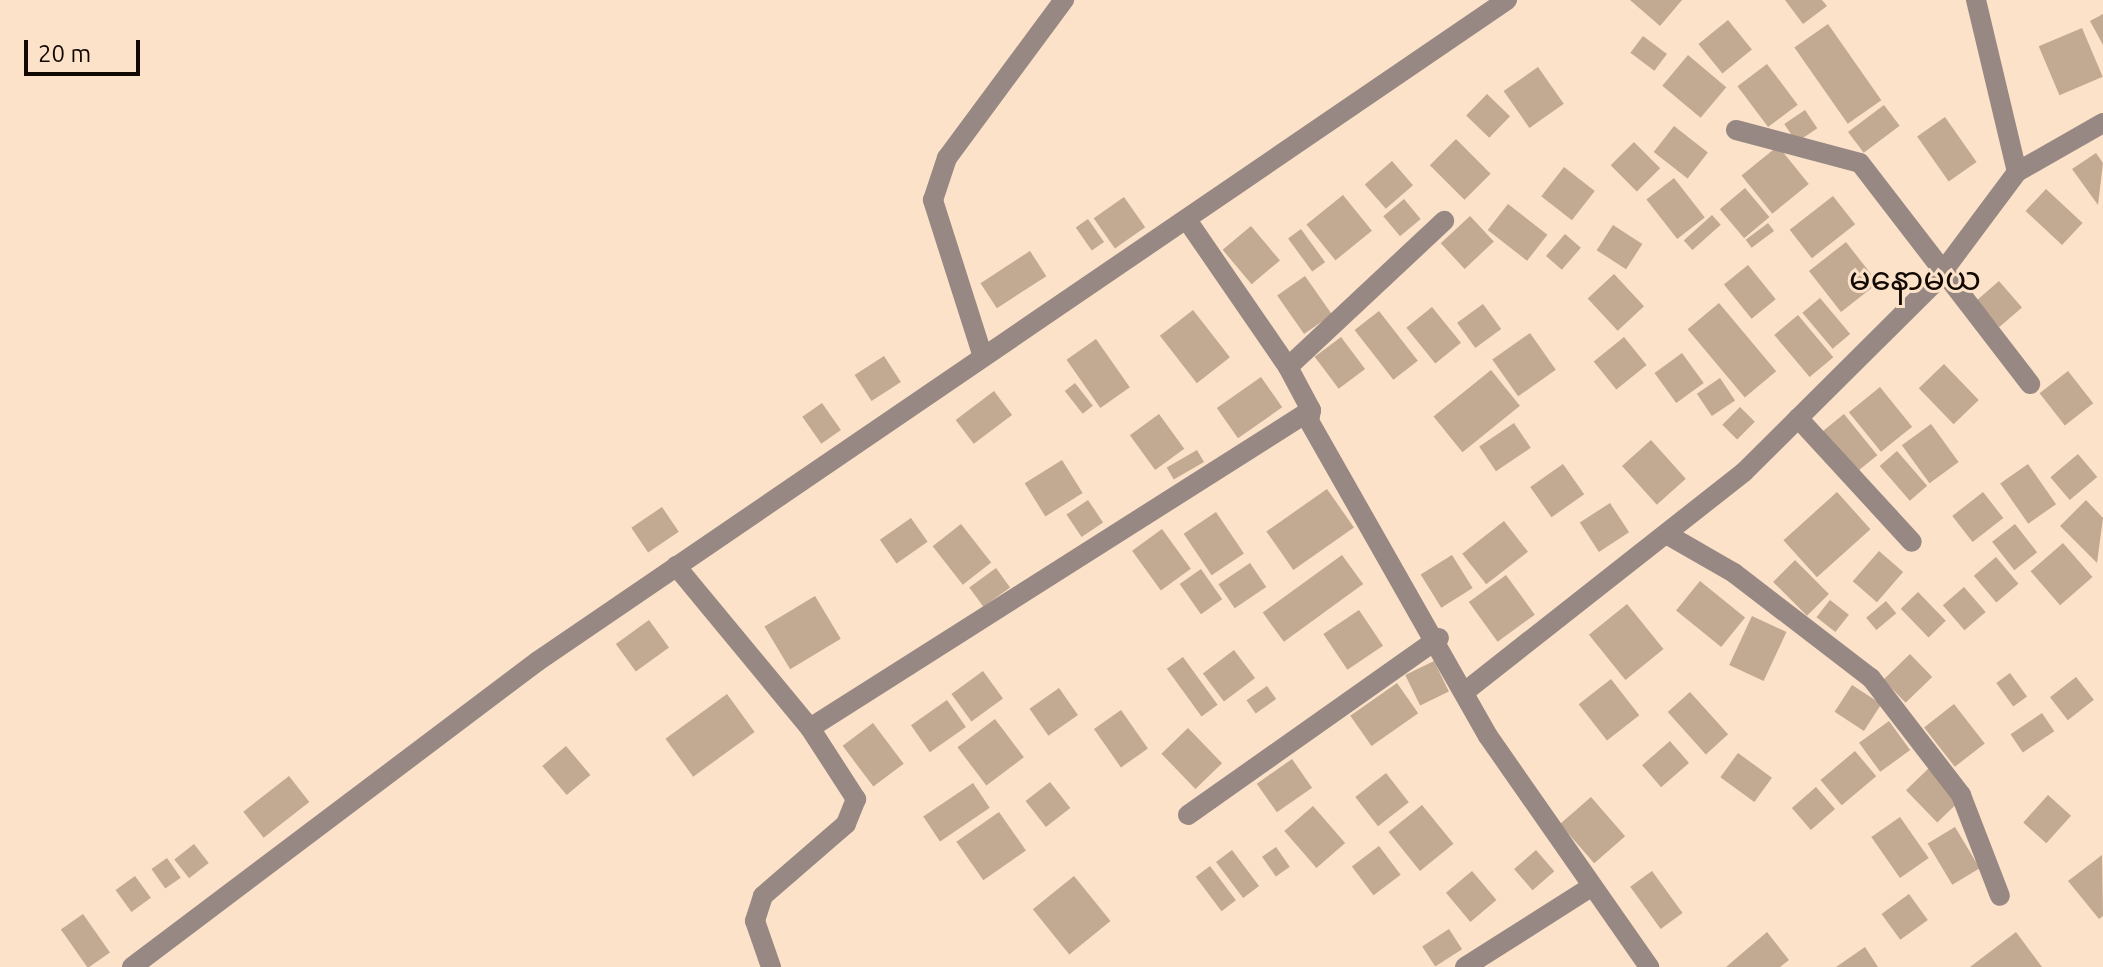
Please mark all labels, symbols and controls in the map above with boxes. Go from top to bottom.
scale bar [28,24,144,74]
text: 20 m [38,40,91,67]
district label: မနောမယ [1849,259,1981,297]

